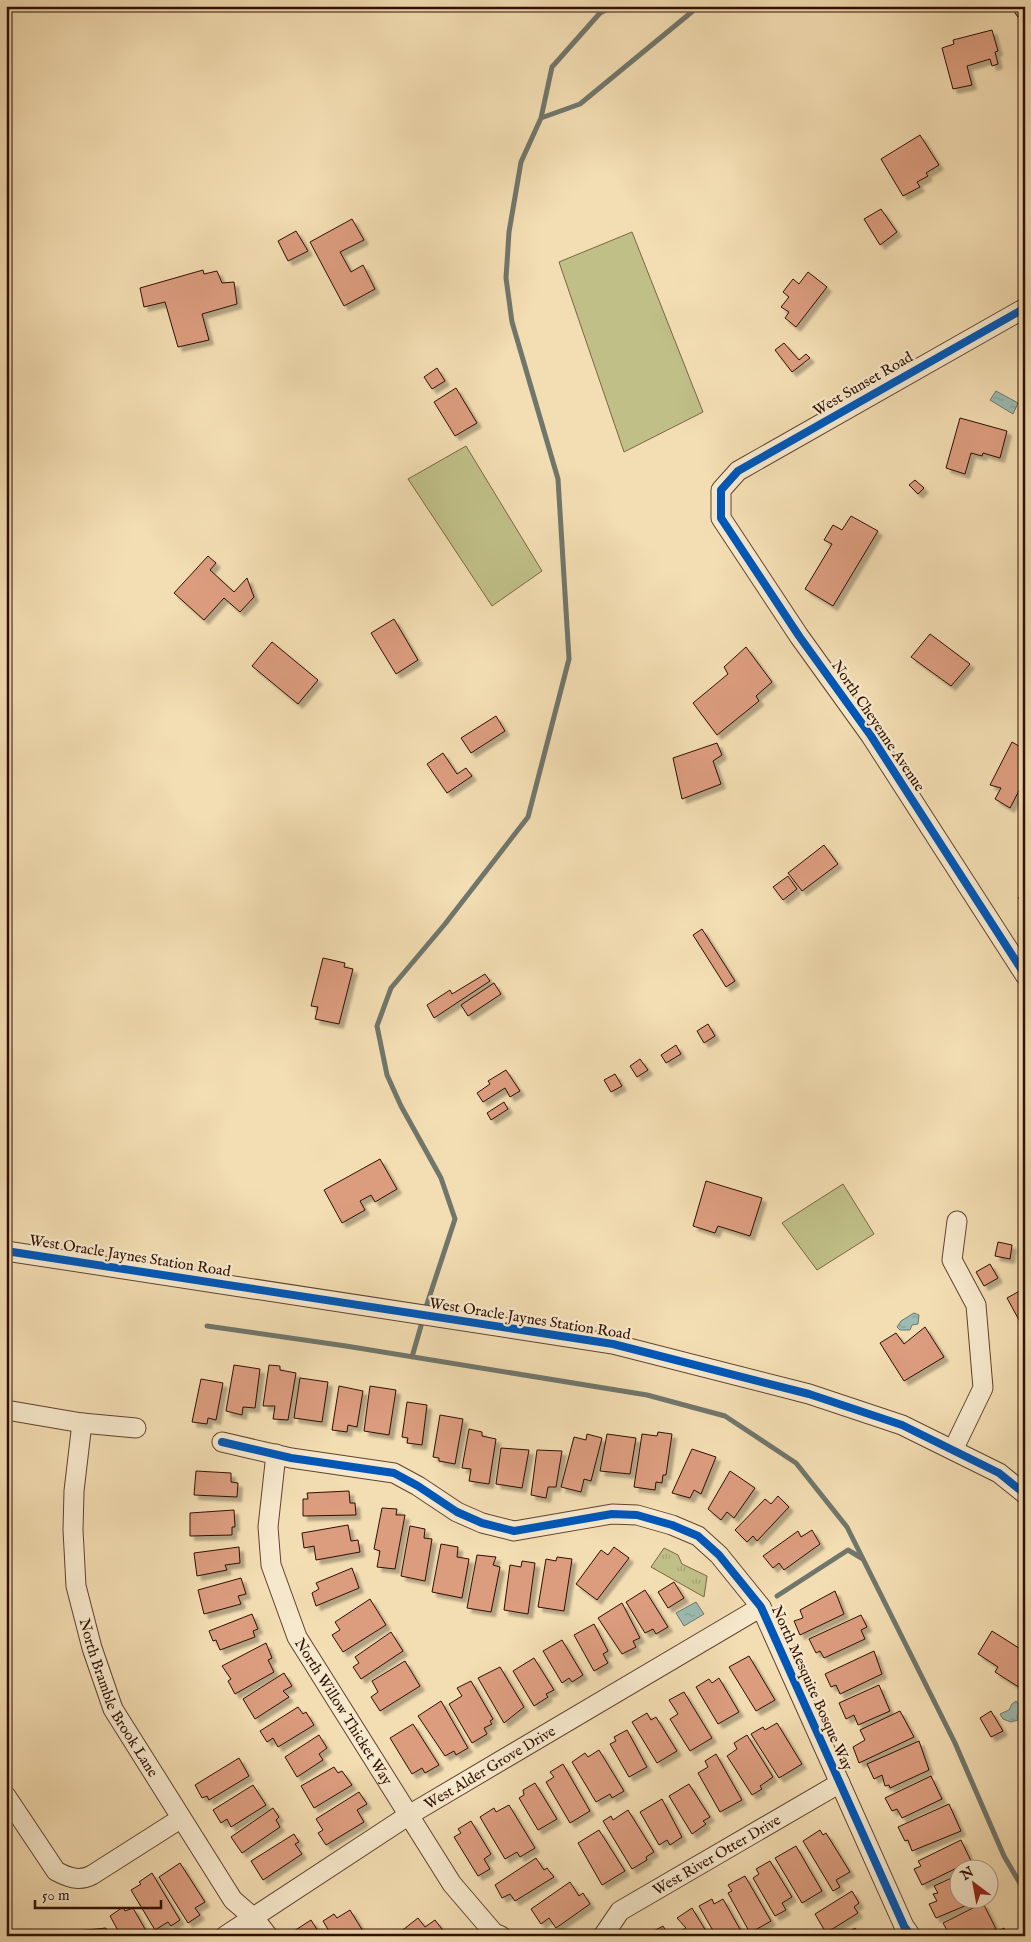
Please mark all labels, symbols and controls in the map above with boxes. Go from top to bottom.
street label: West Sunset Road [810,347,917,420]
street label: North Cheyenne Avenue [827,657,929,795]
street label: West Oracle Jaynes Station Road [28,1231,233,1281]
street label: West Oracle Jaynes Station Road [428,1294,633,1344]
street label: North Mesquite Bosque Way [767,1602,857,1774]
street label: North Bramble Brook Lane [75,1616,163,1781]
street label: North Willow Thicket Way [291,1634,397,1789]
street label: West Alder Grove Drive [421,1721,559,1813]
street label: West River Otter Drive [649,1810,784,1899]
north arrow [948,1860,998,1910]
text: N [957,1863,978,1885]
scale bar [35,1877,161,1909]
text: 50 m [42,1886,70,1905]

